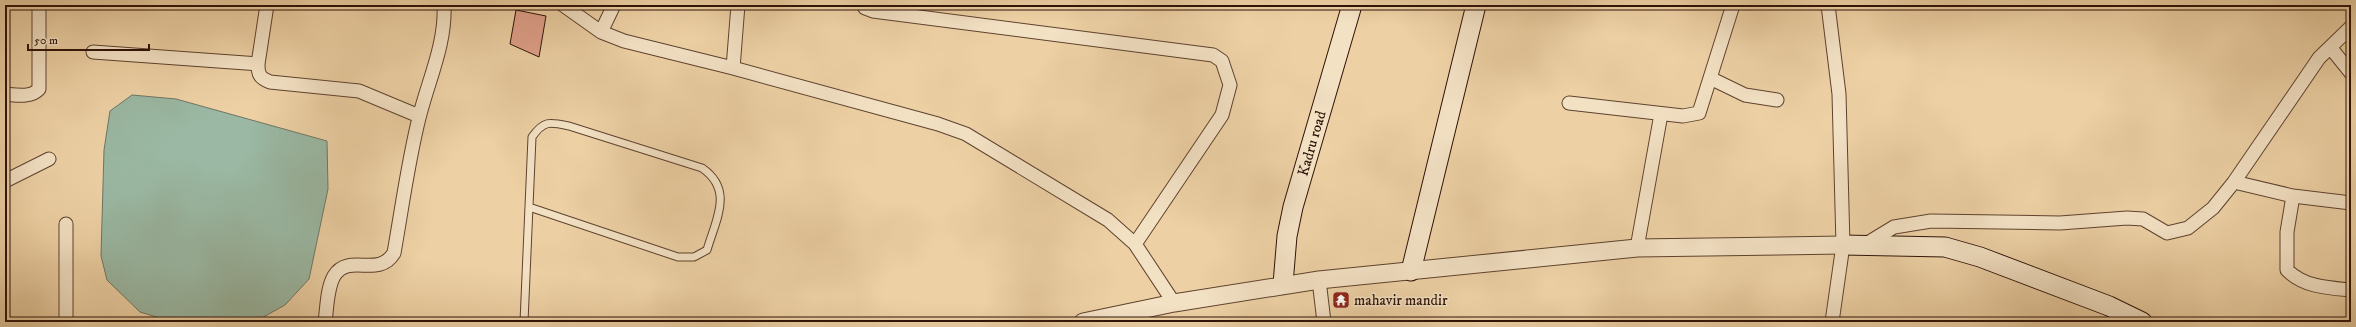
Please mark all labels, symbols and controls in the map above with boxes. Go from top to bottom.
scale bar [28,26,149,52]
text: 50 m [34,33,58,48]
street label: Kadru road [1293,108,1331,179]
temple icon: mahavir mandir [1331,290,1351,310]
place label: mahavir mandir [1354,291,1448,310]

